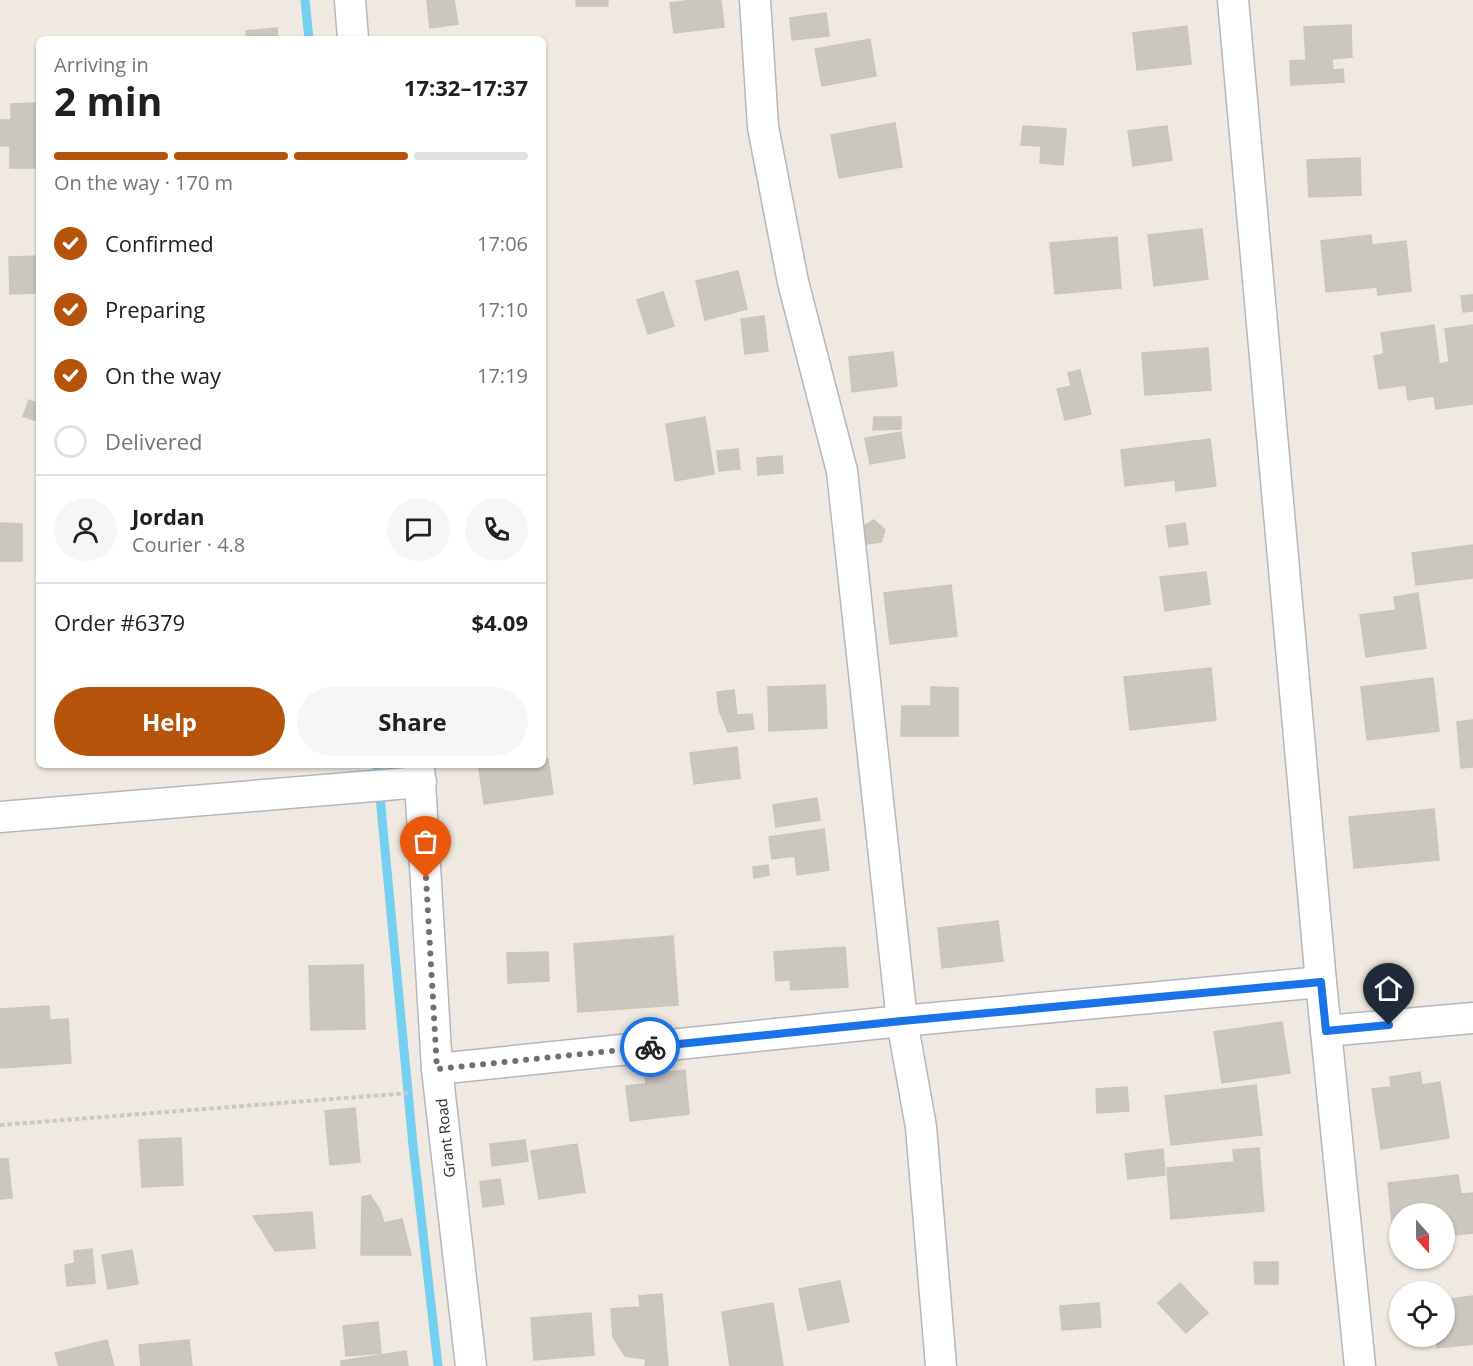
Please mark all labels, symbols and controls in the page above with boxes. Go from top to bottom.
text: Arriving in [54,51,149,78]
text: 17:32–17:37 [404,72,528,102]
text: 2 min [54,74,162,127]
text: On the way · 170 m [54,169,233,196]
icon: check [54,227,87,260]
text: Confirmed [105,228,214,258]
text: 17:06 [477,230,528,257]
icon: check [54,293,87,326]
text: Preparing [105,294,205,324]
text: 17:10 [477,296,528,323]
icon: check [54,359,87,392]
text: On the way [105,360,221,390]
text: 17:19 [477,362,528,389]
text: Delivered [105,426,203,456]
button: person [54,498,117,561]
button: chat [387,498,450,561]
button: phone [465,498,528,561]
text: Jordan [132,501,205,531]
text: Courier · 4.8 [132,531,245,558]
text: Order #6379 [54,607,185,637]
text: $4.09 [471,607,528,637]
button: Help [54,687,285,756]
button: Share [297,687,528,756]
pin [400,816,451,878]
icon: bag [409,825,442,858]
pin [1363,963,1414,1025]
icon: home [1372,972,1405,1005]
courier [620,1017,680,1077]
icon: bike [634,1031,667,1064]
street label: Grant Road [431,1097,459,1179]
north arrow [1389,1203,1455,1269]
map controls [1389,1203,1455,1347]
button: locate [1389,1281,1455,1347]

